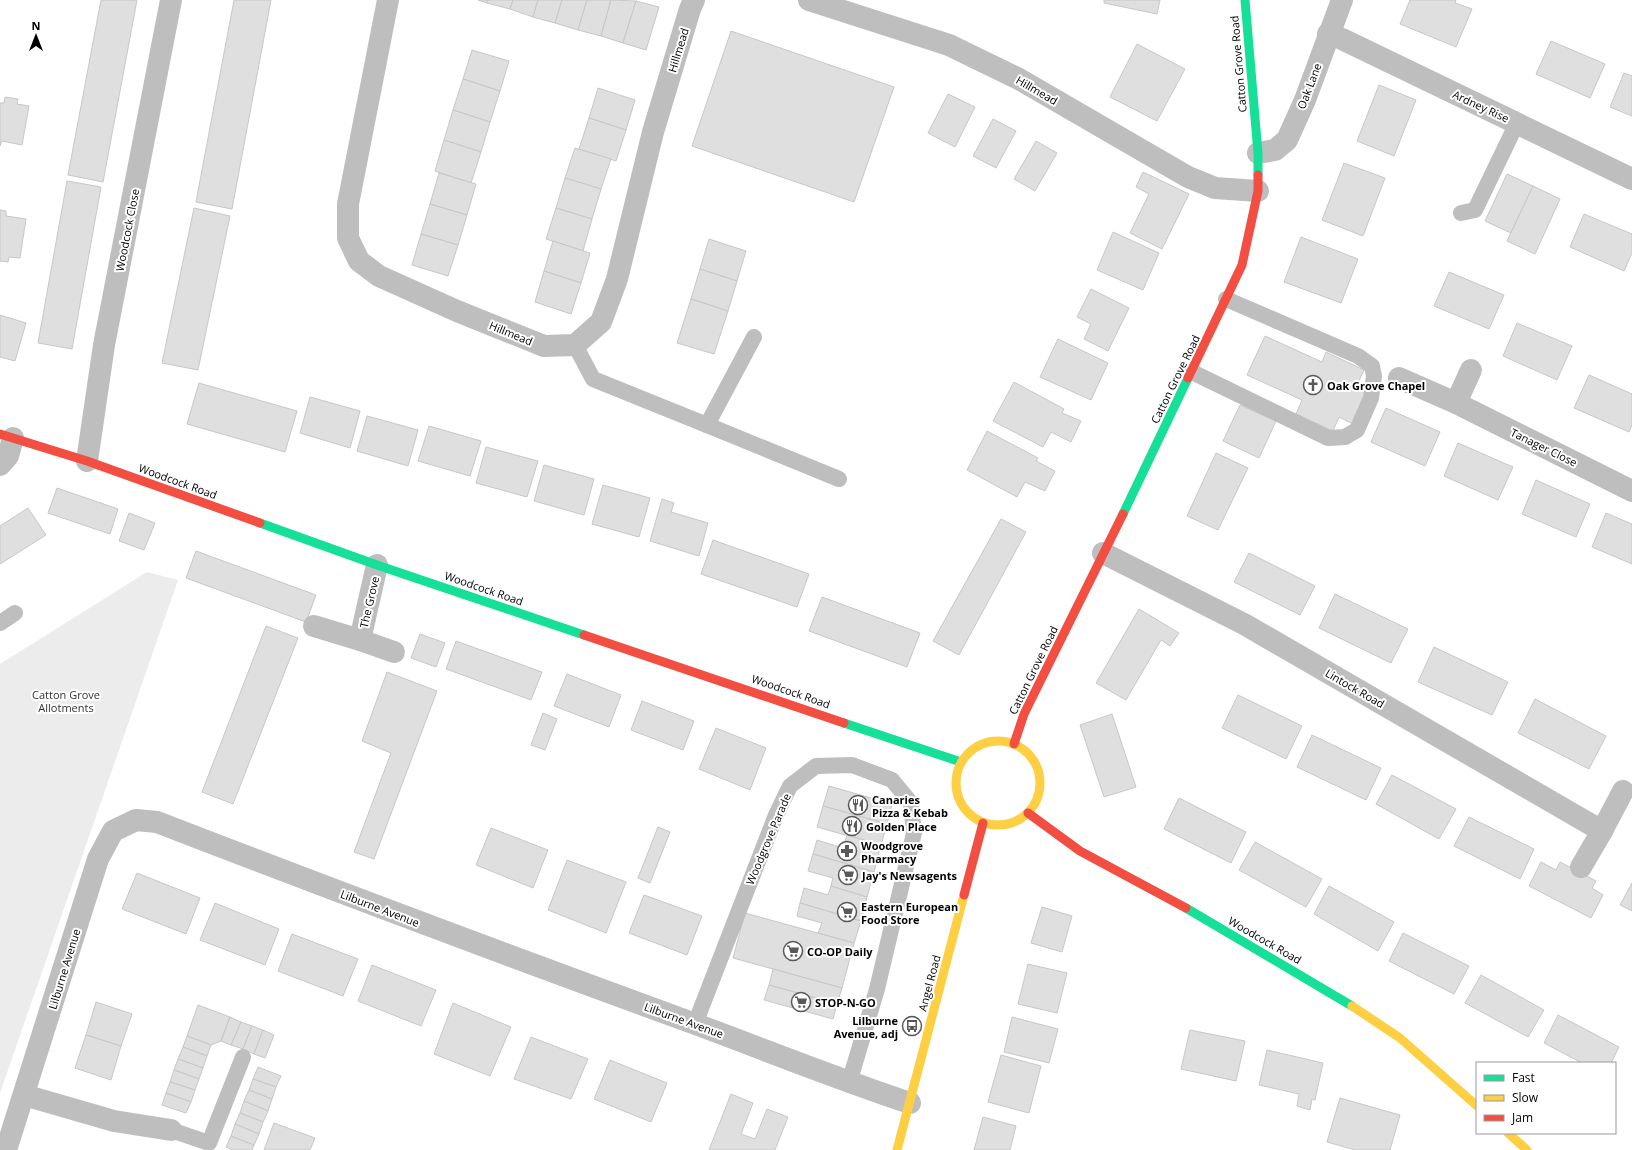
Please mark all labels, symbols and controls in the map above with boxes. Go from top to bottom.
street label: Catton Grove Road [1226,15,1250,113]
north arrow [16,16,56,56]
text: N [32,18,40,33]
street label: Hillmead [664,26,692,74]
street label: Oak Lane [1293,61,1325,111]
street label: Hillmead [1013,72,1061,108]
street label: Ardney Rise [1450,86,1512,126]
street label: Woodcock Close [112,188,142,272]
street label: Hillmead [487,317,535,349]
street label: Catton Grove Road [1147,332,1203,426]
church icon: Oak Grove Chapel [1302,374,1324,396]
place label: Oak Grove Chapel [1327,378,1425,393]
street label: Tanager Close [1508,424,1580,470]
street label: Woodcock Road [137,460,219,502]
street label: Woodcock Road [443,568,525,608]
street label: The Grove [356,575,382,629]
street label: Catton Grove Road [1005,623,1061,717]
street label: Lintock Road [1323,665,1387,711]
street label: Woodcock Road [750,671,832,711]
park label: Catton Grove Allotments [32,687,100,715]
street label: Woodgrove Parade [742,791,794,887]
place label: Canaries Pizza & Kebab [872,792,948,820]
restaurant icon: Canaries Pizza & Kebab [847,794,869,816]
restaurant icon: Golden Place [841,815,863,837]
place label: Golden Place [866,819,937,834]
place label: Woodgrove Pharmacy [861,838,923,866]
pharmacy icon: Woodgrove Pharmacy [836,840,858,862]
supermarket icon: Jay's Newsagents [837,864,859,886]
place label: Jay's Newsagents [861,868,957,883]
street label: Lilburne Avenue [338,886,422,930]
place label: Eastern European Food Store [861,899,958,927]
supermarket icon: Eastern European Food Store [836,901,858,923]
street label: Woodcock Road [1226,913,1304,967]
street label: Lilburne Avenue [45,927,83,1011]
supermarket icon: CO-OP Daily [782,940,804,962]
place label: CO-OP Daily [807,944,873,959]
street label: Angel Road [914,953,944,1013]
supermarket icon: STOP-N-GO [790,991,812,1013]
place label: STOP-N-GO [815,995,876,1010]
street label: Lilburne Avenue [642,999,726,1041]
place label: Lilburne Avenue, adj [834,1013,898,1041]
bus stop icon: Lilburne Avenue, adj [901,1015,923,1037]
legend [1476,1062,1616,1134]
text: Fast [1512,1069,1535,1086]
text: Slow [1512,1089,1539,1106]
text: Jam [1511,1109,1533,1126]

